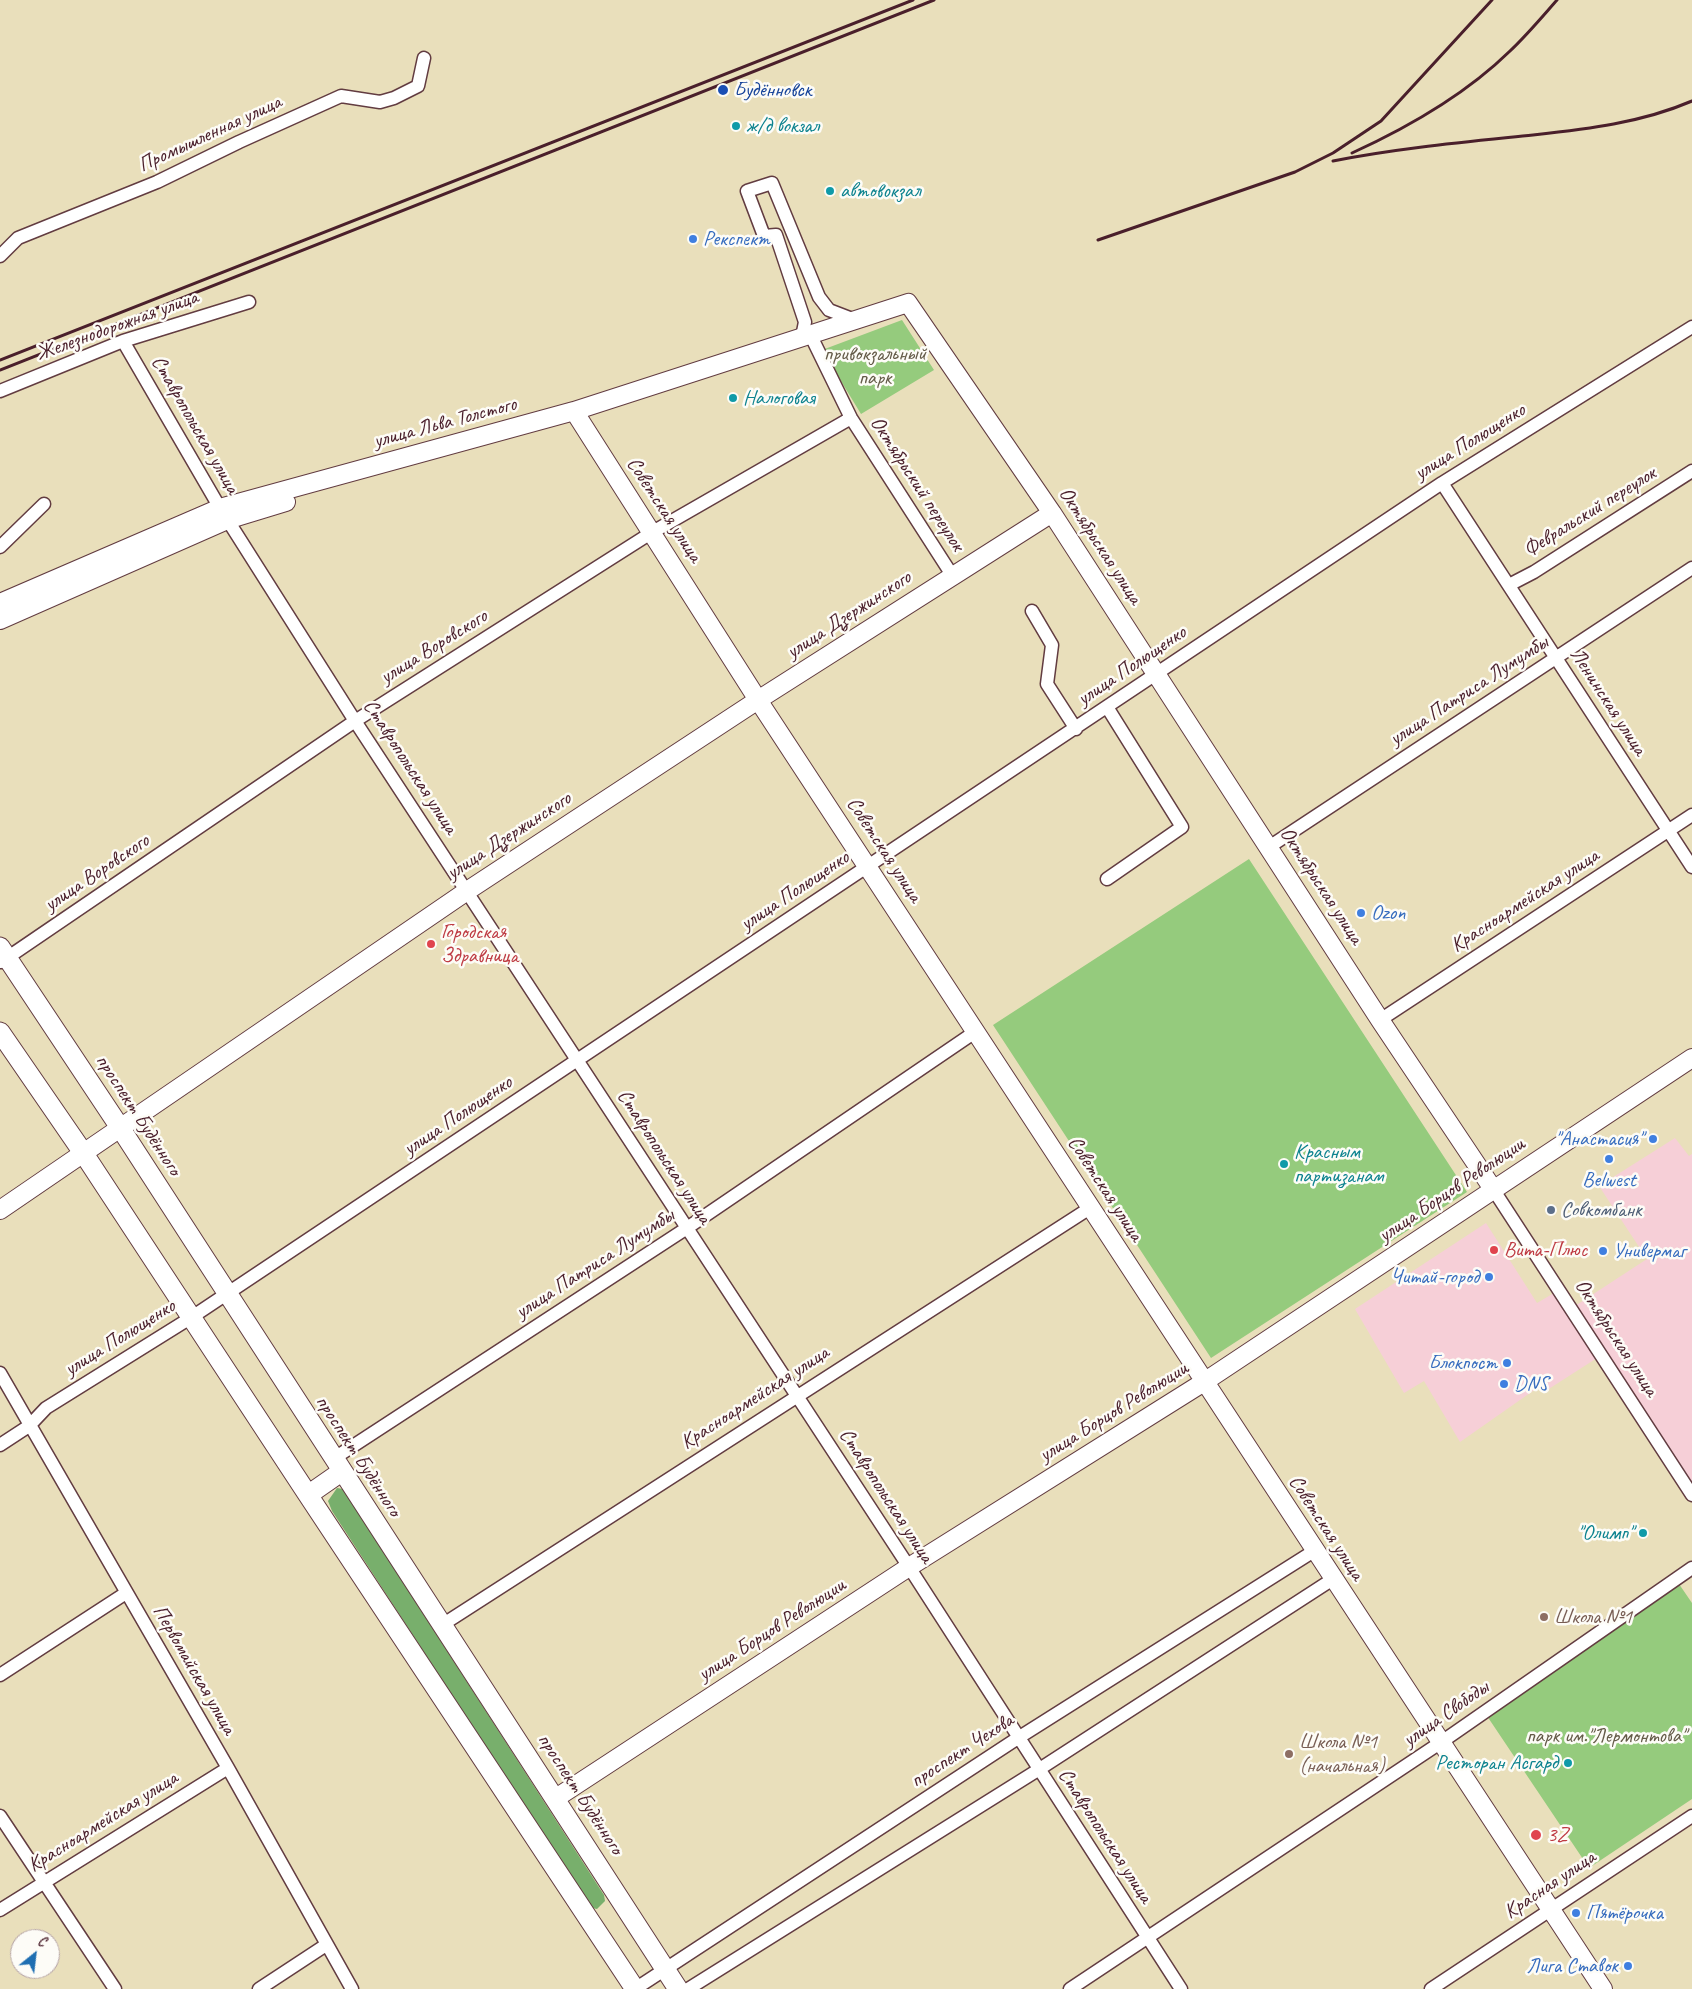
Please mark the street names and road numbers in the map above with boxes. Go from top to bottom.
street label: Промышленная улица [134,90,286,178]
street label: Железнодорожная улица [32,285,202,367]
street label: Ставропольская улица [145,351,245,499]
street label: улица Льва Толстого [371,392,519,454]
street label: улица Полющенко [1410,398,1530,486]
street label: Октябрьский переулок [864,412,970,556]
street label: Советская улица [621,453,707,567]
street label: Февральский переулок [1519,461,1661,563]
street label: Октябрьская улица [1053,483,1147,609]
street label: улица Дзержинского [782,565,916,665]
street label: улица Воровского [376,604,492,690]
street label: улица Полющенко [1073,620,1191,712]
street label: улица Патриса Лумумбы [1385,630,1553,752]
street label: Ленинская улица [1564,644,1652,760]
street label: Ставропольская улица [357,695,463,839]
street label: улица Дзержинского [442,786,576,886]
street label: Советская улица [841,793,927,907]
street label: Октябрьская улица [1274,823,1368,949]
street label: улица Воровского [40,829,154,917]
street label: Красноармейская улица [1446,844,1604,958]
street label: улица Полющенко [736,845,854,937]
street label: проспект Будённого [89,1050,187,1180]
street label: улица Полющенко [399,1070,517,1162]
street label: Ставропольская улица [611,1085,717,1229]
street label: Советская улица [1062,1132,1148,1246]
street label: улица Борцов Революции [1374,1132,1530,1248]
street label: улица Патриса Лумумбы [511,1203,679,1325]
street label: Октябрьская улица [1569,1275,1663,1401]
street label: улица Полющенко [60,1294,180,1382]
street label: Красноармейская улица [676,1341,834,1455]
street label: улица Борцов Революции [1035,1356,1193,1468]
street label: проспект Будённого [309,1391,407,1521]
street label: Ставропольская улица [833,1424,939,1568]
street label: Советская улица [1283,1471,1369,1585]
street label: улица Борцов Революции [693,1573,851,1687]
street label: Первомайская улица [147,1601,241,1739]
street label: улица Свободы [1398,1675,1494,1753]
street label: проспект Чехова [906,1708,1018,1794]
street label: проспект Будённого [531,1729,629,1859]
street label: Ставропольская улица [1052,1764,1158,1908]
street label: Красноармейская улица [23,1766,183,1878]
street label: Красная улица [1499,1845,1601,1925]

